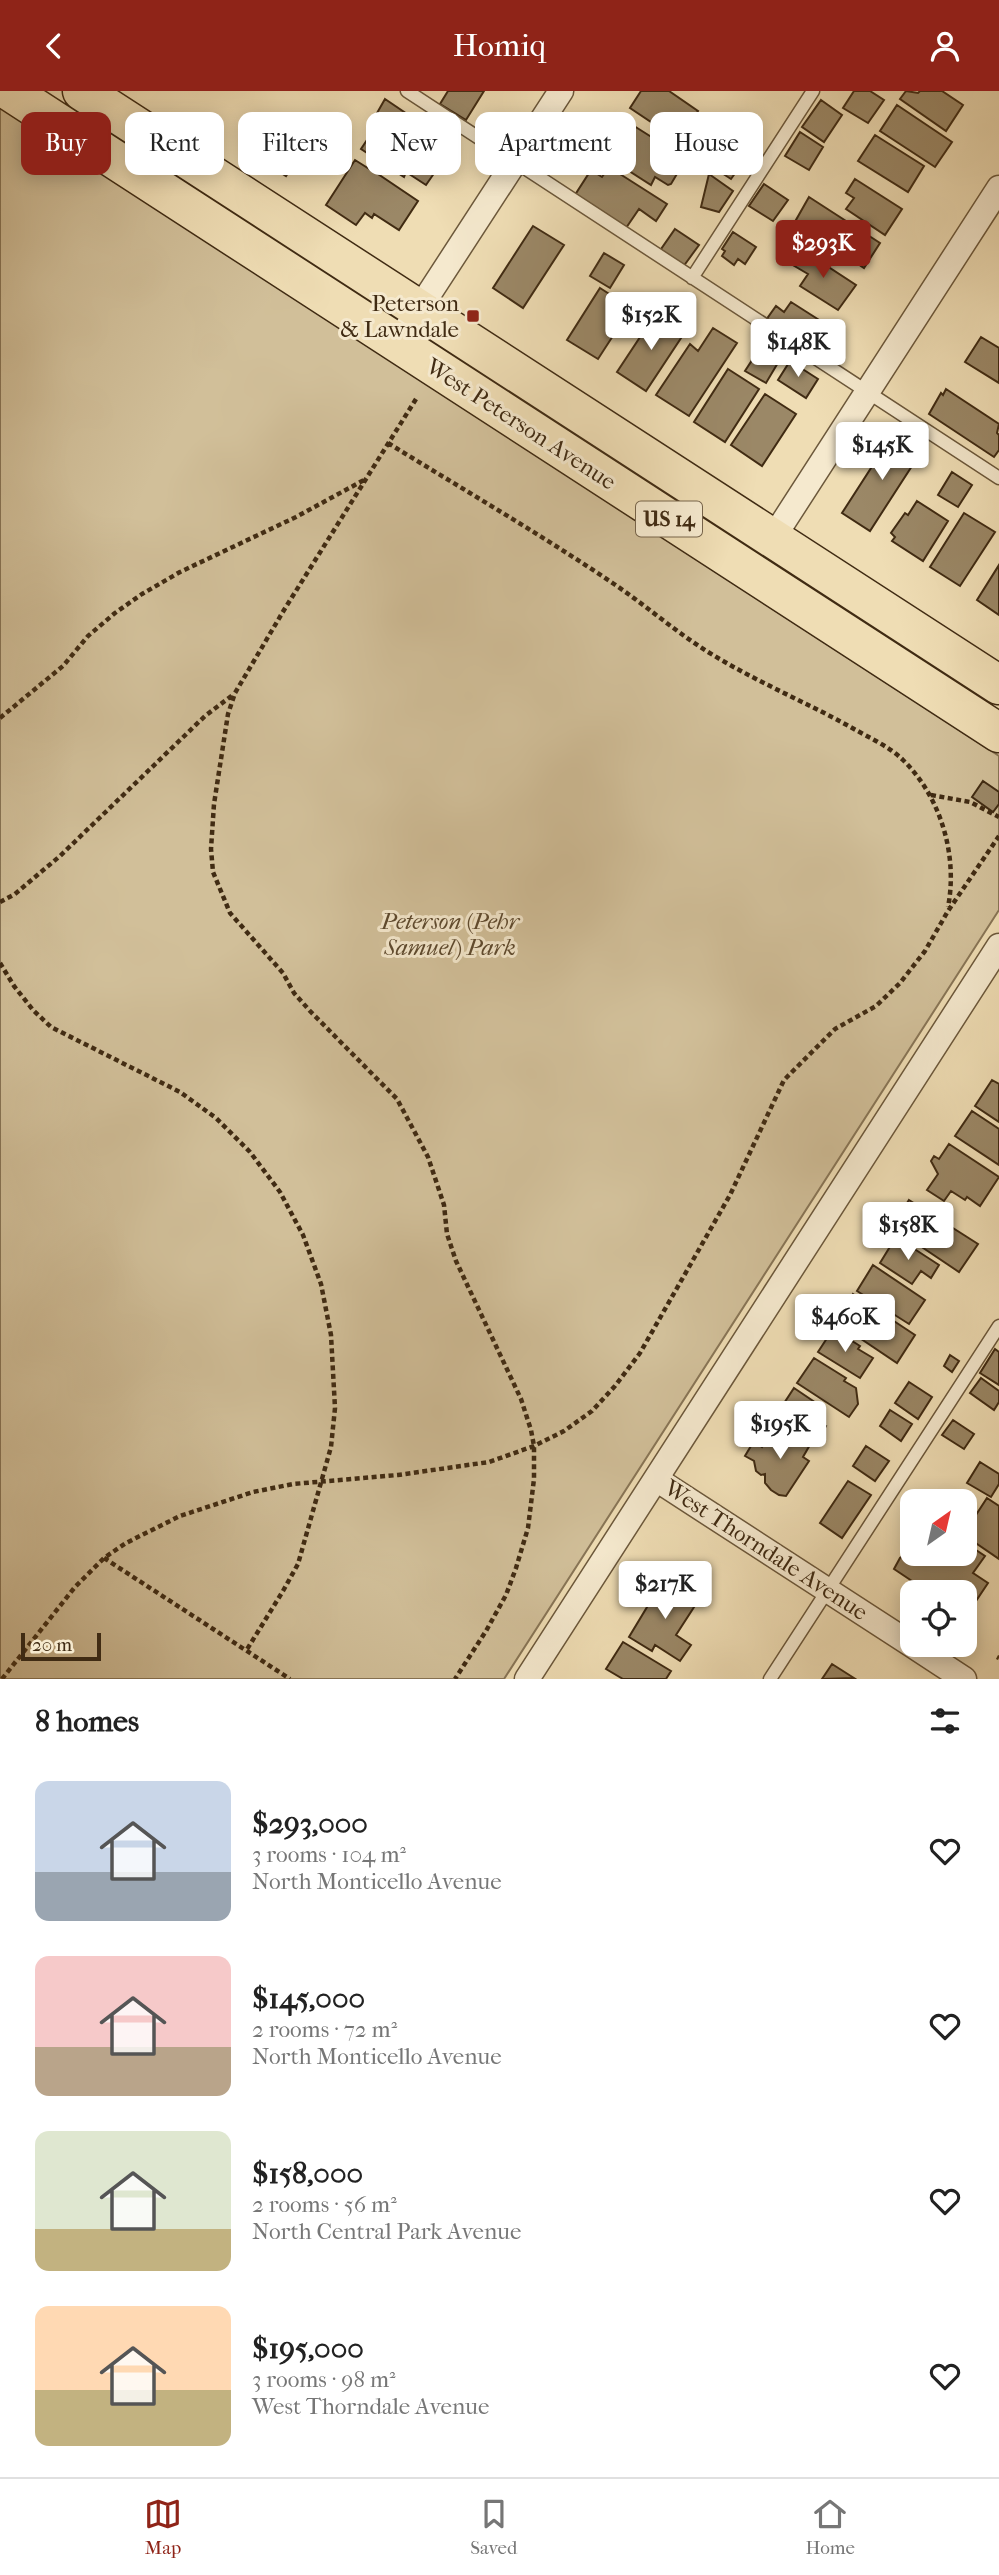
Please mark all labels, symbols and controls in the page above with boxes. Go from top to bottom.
icon: back [35,27,73,65]
text: Homiq [453,27,546,64]
icon: person [926,27,964,65]
chip: Buy [21,112,111,175]
chip: Rent [125,112,224,175]
chip: Filters [238,112,352,175]
chip: New [366,112,461,175]
chip: Apartment [475,112,636,175]
chip: House [650,112,763,175]
pin: $293K [774,221,872,280]
text: $293K [792,229,854,256]
place label: Peterson & Lawndale [340,290,460,343]
pin: $152K [602,293,700,352]
text: $152K [621,301,681,328]
marker: Peterson & Lawndale [465,308,481,324]
pin: $148K [749,320,847,379]
text: $148K [767,328,829,355]
street label: West Peterson Avenue [420,352,621,495]
pin: $145K [833,423,931,482]
text: $145K [852,431,912,458]
road number: US 14 [636,501,702,537]
park label: Peterson (Pehr Samuel) Park [380,908,521,961]
pin: $158K [859,1203,957,1262]
text: $158K [879,1211,938,1238]
pin: $460K [796,1295,894,1354]
text: $460K [811,1303,879,1330]
pin: $195K [731,1401,829,1461]
text: $195K [750,1410,810,1437]
street label: West Thorndale Avenue [658,1474,873,1626]
north arrow [900,1489,976,1566]
map controls [900,1489,977,1657]
pin: $217K [616,1561,714,1621]
text: $217K [635,1570,695,1597]
button: locate [900,1580,977,1657]
scale bar [21,1630,102,1662]
text: 20 m [32,1634,72,1656]
icon: filters [926,1702,964,1740]
text: 8 homes [35,1704,139,1739]
text: $293,000 [252,1806,368,1841]
icon: home [91,1809,175,1893]
icon: heart [926,1832,964,1870]
text: 3 rooms · 104 m² [252,1841,406,1868]
text: North Monticello Avenue [252,1868,502,1895]
text: $145,000 [252,1981,365,2016]
icon: home [91,1984,175,2068]
icon: heart [926,2007,964,2045]
text: 2 rooms · 72 m² [252,2016,397,2043]
text: North Monticello Avenue [252,2043,502,2070]
text: $158,000 [252,2156,363,2191]
icon: home [91,2159,175,2243]
icon: heart [926,2182,964,2220]
text: 2 rooms · 56 m² [252,2191,397,2218]
text: North Central Park Avenue [252,2218,521,2245]
text: $195,000 [252,2331,364,2366]
icon: home [91,2334,175,2418]
icon: heart [926,2357,964,2395]
text: 3 rooms · 98 m² [252,2366,396,2393]
text: West Thorndale Avenue [252,2393,489,2420]
tab: Map [144,2495,182,2559]
tab: Saved [470,2495,517,2559]
tab: Home [805,2495,855,2559]

